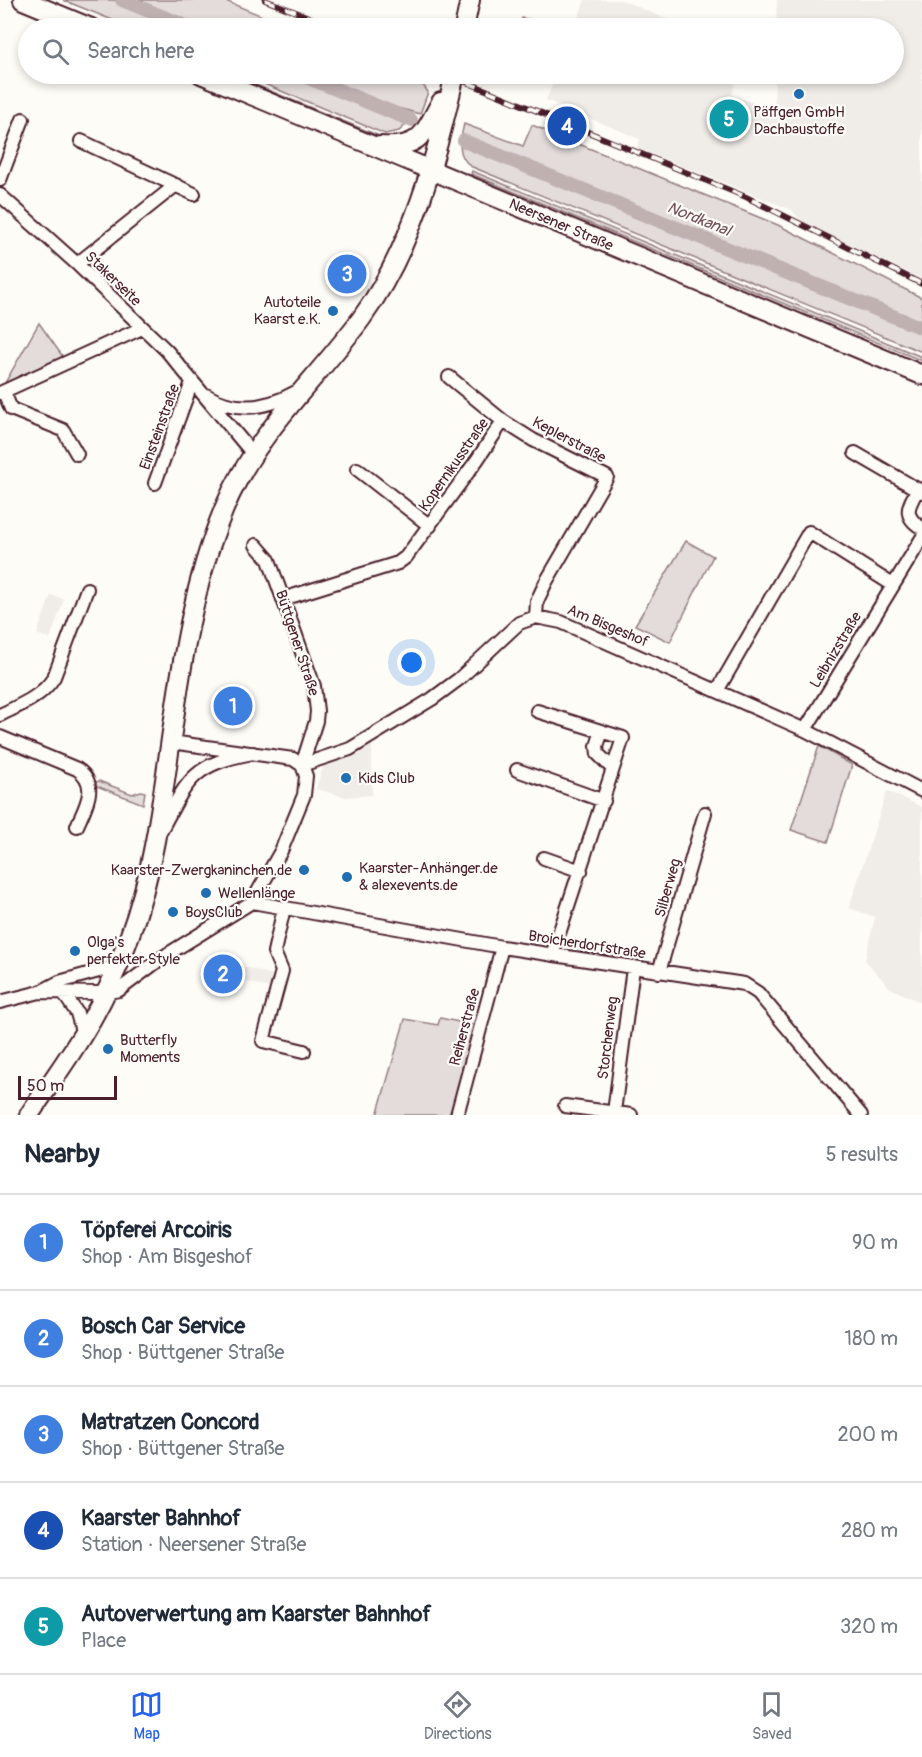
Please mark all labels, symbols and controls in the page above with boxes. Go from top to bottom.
search box [18,18,904,84]
icon: search [39,35,72,68]
text: Search here [87,37,194,65]
marker: Päffgen GmbH Dachbaustoffe [792,87,806,101]
pin: 5 [710,96,748,142]
place label: Päffgen GmbH Dachbaustoffe [753,103,845,139]
pin: 4 [548,104,586,148]
street label: Neersener Straße [506,195,616,256]
water label: Nordkanal [664,197,736,242]
street label: Stakerseite [81,248,146,311]
pin: 3 [328,252,366,296]
place label: Autoteile Kaarst e.K. [254,293,322,329]
marker: Autoteile Kaarst e.K. [326,304,340,318]
street label: Einsteinstraße [136,381,185,473]
street label: Keplerstraße [529,413,610,468]
street label: Kopernikusstraße [415,414,493,515]
street label: Büttgener Straße [271,588,323,699]
street label: Am Bisgeshof [564,600,652,652]
street label: Leibnizstraße [806,608,866,692]
your location [397,648,426,677]
pin: 1 [214,684,252,728]
place label: Kids Club [358,769,415,788]
marker: Kids Club [339,771,353,785]
street label: Silberweg [651,856,685,920]
place label: Kaarster-Anhänger.de & alexevents.de [359,859,498,895]
place label: Kaarster-Zwergkaninchen.de [111,861,293,880]
marker: Kaarster-Zwergkaninchen.de [297,863,311,877]
marker: Kaarster-Anhänger.de & alexevents.de [340,870,354,884]
place label: Wellenlänge [218,884,296,903]
marker: Wellenlänge [199,886,213,900]
place label: BoysClub [185,903,242,922]
marker: BoysClub [166,905,180,919]
street label: Broicherdorfstraße [527,926,648,964]
place label: Olga's perfekter Style [87,933,180,969]
marker: Olga's perfekter Style [68,944,82,958]
pin: 2 [204,952,242,996]
street label: Reiherstraße [446,986,485,1068]
street label: Storchenweg [593,995,623,1081]
place label: Butterfly Moments [120,1031,180,1067]
marker: Butterfly Moments [101,1042,115,1056]
scale bar [18,1073,117,1100]
text: 50 m [27,1076,64,1096]
text: Nearby [24,1138,100,1170]
text: 5 results [826,1142,898,1167]
text: Töpferei Arcoiris [81,1216,232,1244]
text: 1 [40,1230,47,1255]
text: 90 m [852,1230,898,1255]
text: Shop · Am Bisgeshof [81,1244,253,1269]
text: Bosch Car Service [81,1312,245,1340]
text: 2 [38,1326,49,1351]
text: 180 m [844,1326,898,1351]
text: Shop · Büttgener Straße [81,1340,284,1365]
text: Matratzen Concord [81,1408,259,1436]
text: 3 [38,1422,49,1447]
text: 200 m [837,1422,898,1447]
text: Shop · Büttgener Straße [81,1436,284,1461]
text: Kaarster Bahnhof [81,1504,241,1532]
text: 4 [38,1518,49,1543]
text: 280 m [841,1518,898,1543]
text: Station · Neersener Straße [81,1532,306,1557]
text: Autoverwertung am Kaarster Bahnhof [81,1600,431,1628]
text: 5 [38,1614,49,1639]
text: 320 m [840,1614,898,1639]
text: Place [81,1628,126,1653]
tab: Map [130,1688,163,1744]
tab: Directions [424,1688,492,1744]
tab: Saved [752,1688,792,1744]

